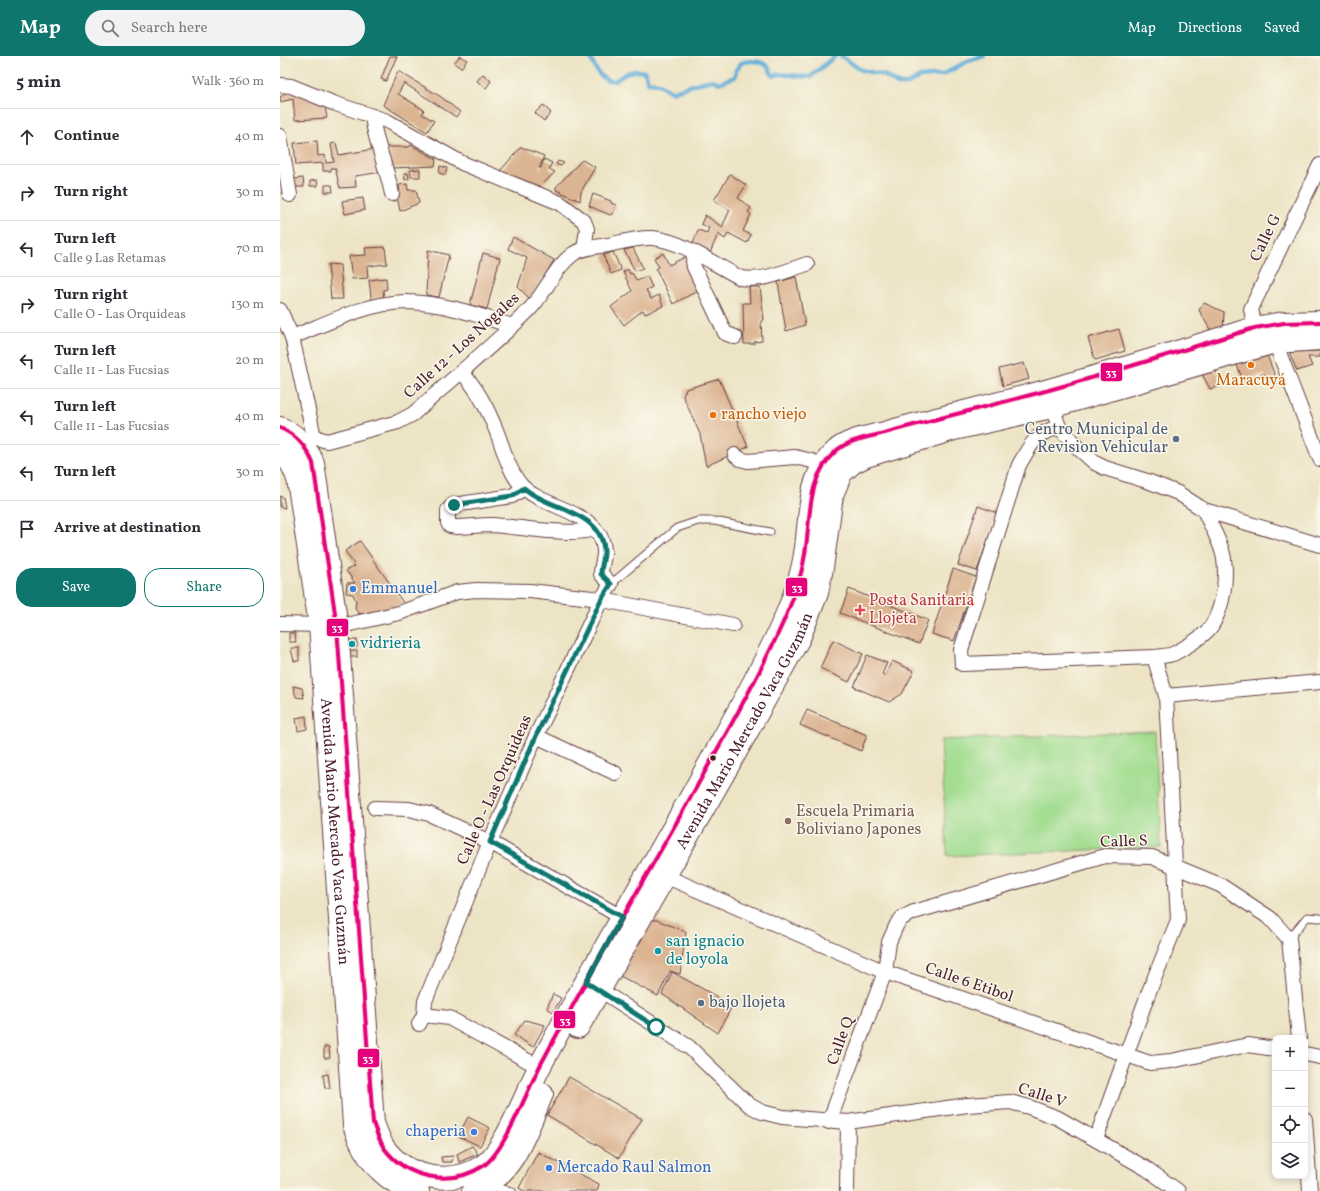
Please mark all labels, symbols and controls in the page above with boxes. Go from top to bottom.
search box [85,10,365,46]
text: Map [20,15,61,41]
icon: search [99,17,121,39]
text: Search here [131,18,208,39]
text: Map [1128,19,1156,38]
text: Directions [1178,19,1242,38]
text: Saved [1264,19,1300,38]
text: 5 min [16,71,61,94]
text: Walk · 360 m [192,73,264,91]
icon: ahead [16,126,38,148]
text: Continue [54,126,119,147]
text: 40 m [235,128,264,146]
icon: right [16,182,38,204]
text: Turn right [54,182,128,203]
text: 30 m [236,184,264,202]
street label: Calle G [1245,210,1287,266]
text: Turn left [54,229,116,250]
icon: left [16,238,38,260]
text: 70 m [236,240,264,258]
text: Calle 9 Las Retamas [54,250,166,268]
text: Turn right [54,285,128,306]
street label: Calle 12 - Los Nogales [399,288,525,404]
icon: right [16,294,38,316]
text: 130 m [231,296,264,314]
text: Calle O - Las Orquideas [54,306,186,324]
text: Turn left [54,341,116,362]
icon: left [16,350,38,372]
text: 20 m [235,352,264,370]
marker: Maracuyá [1246,360,1256,370]
text: Calle 11 - Las Fucsias [54,362,169,380]
line badge: 33 [1100,362,1123,382]
text: 33 [1105,366,1117,381]
place label: Maracuyá [1216,370,1286,392]
text: Turn left [54,397,116,418]
place label: rancho viejo [721,404,807,426]
icon: left [16,406,38,428]
text: 40 m [235,408,264,426]
marker: rancho viejo [708,410,718,420]
text: Calle 11 - Las Fucsias [54,418,169,436]
place label: Centro Municipal de Revision Vehicular [1025,419,1168,459]
marker: Centro Municipal de Revision Vehicular [1171,434,1181,444]
icon: left [16,462,38,484]
text: Turn left [54,462,116,483]
text: 30 m [236,464,264,482]
route end [445,496,463,514]
icon: arrive [16,518,38,540]
text: Arrive at destination [54,518,201,539]
button: Save [16,568,136,607]
button: Share [144,568,264,607]
line badge: 33 [785,577,808,597]
place label: Emmanuel [361,578,438,600]
text: 33 [791,581,803,596]
marker: Emmanuel [348,584,358,594]
place label: Posta Sanitaria Llojeta [869,590,974,630]
marker: Posta Sanitaria Llojeta [854,604,866,616]
street label: Avenida Mario Mercado Vaca Guzmán [671,609,819,854]
line badge: 33 [326,618,349,637]
text: 33 [331,621,343,636]
place label: vidrieria [360,633,421,655]
marker: vidrieria [347,639,357,649]
street label: Avenida Mario Mercado Vaca Guzmán [314,697,354,966]
street label: Calle O - Las Orquideas [452,711,538,869]
unlabelled marker [708,753,718,763]
place label: Escuela Primaria Boliviano Japones [796,801,921,841]
marker: Escuela Primaria Boliviano Japones [783,816,793,826]
street label: Calle S [1100,830,1148,854]
place label: san ignacio de loyola [666,931,745,971]
marker: san ignacio de loyola [653,946,663,956]
street label: Calle 6 Etibol [922,958,1016,1008]
place label: bajo llojeta [709,992,786,1014]
marker: bajo llojeta [696,998,706,1008]
line badge: 33 [553,1010,576,1029]
street label: Calle Q [822,1012,860,1068]
text: 33 [559,1014,571,1029]
route start [647,1018,665,1036]
map controls [1272,1035,1308,1179]
button: + [1272,1035,1308,1071]
line badge: 33 [357,1048,380,1068]
text: 33 [362,1052,374,1067]
button: − [1272,1071,1308,1107]
street label: Calle V [1015,1078,1069,1114]
button: locate [1272,1107,1308,1143]
place label: chaperia [406,1121,466,1143]
marker: chaperia [469,1127,479,1137]
button: layers [1272,1143,1308,1179]
place label: Mercado Raul Salmon [557,1157,711,1179]
marker: Mercado Raul Salmon [544,1163,554,1173]

